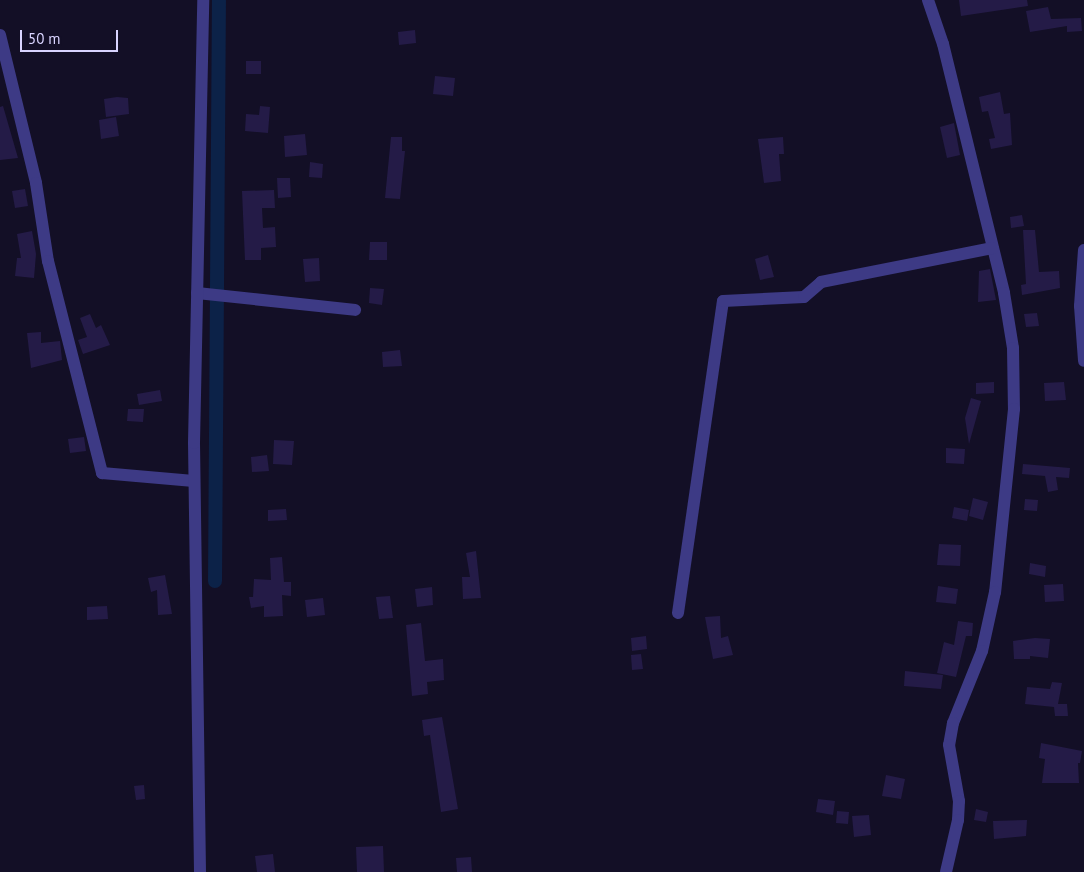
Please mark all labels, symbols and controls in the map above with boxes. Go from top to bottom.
scale bar [22,20,120,52]
text: 50 m [28,29,61,48]

